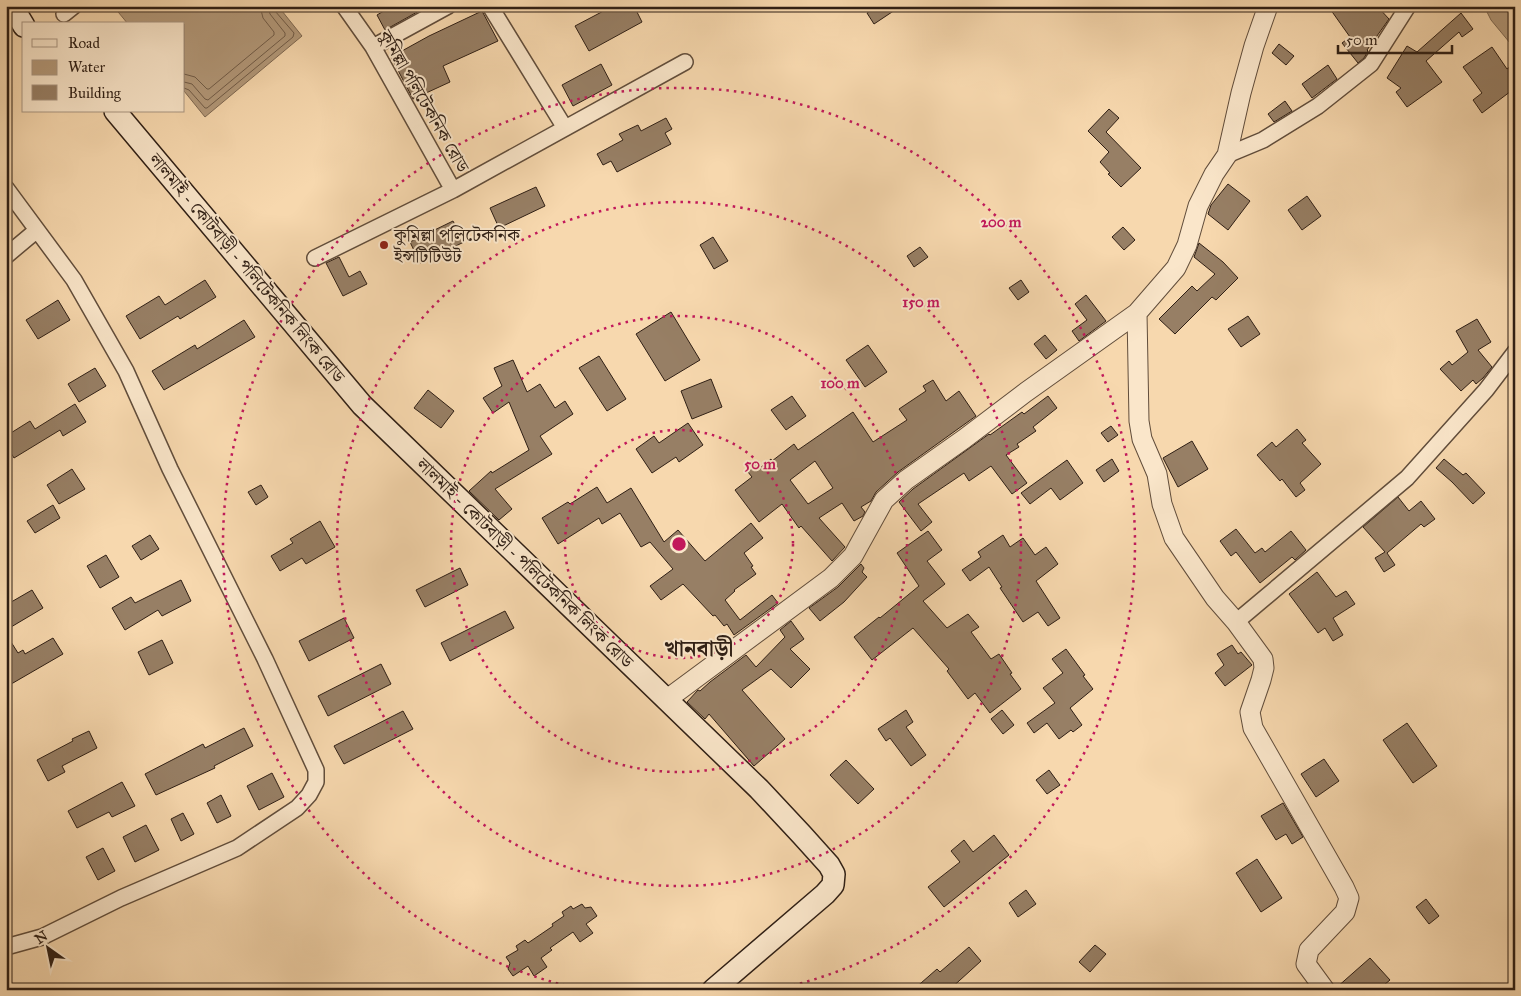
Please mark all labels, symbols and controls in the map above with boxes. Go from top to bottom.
legend [22,22,185,112]
scale bar [1338,22,1452,54]
street label: কুমিল্লা পলিটেকনিক রোড [373,25,474,177]
text: 50 m [1346,31,1378,49]
text: Road [68,34,100,52]
text: Water [68,58,105,76]
text: Building [68,84,122,102]
street label: লালমাই - কোটবাড়ী - পলিটেকনিক লিংক রোড [144,148,350,388]
text: 200 m [981,213,1022,231]
place label: কুমিল্লা পলিটেকনিক ইন্সটিটিউট [393,224,521,267]
marker: কুমিল্লা পলিটেকনিক ইন্সটিটিউট [378,239,390,251]
text: 150 m [902,293,940,311]
text: 100 m [820,374,860,392]
street label: লালমাই - কোটবাড়ী - পলিটেকনিক লিংক রোড [411,453,638,673]
text: 50 m [744,455,776,473]
centre of rings [670,535,688,553]
district label: খানবাড়ী [665,635,733,662]
north arrow [22,924,72,974]
text: N [32,927,51,948]

